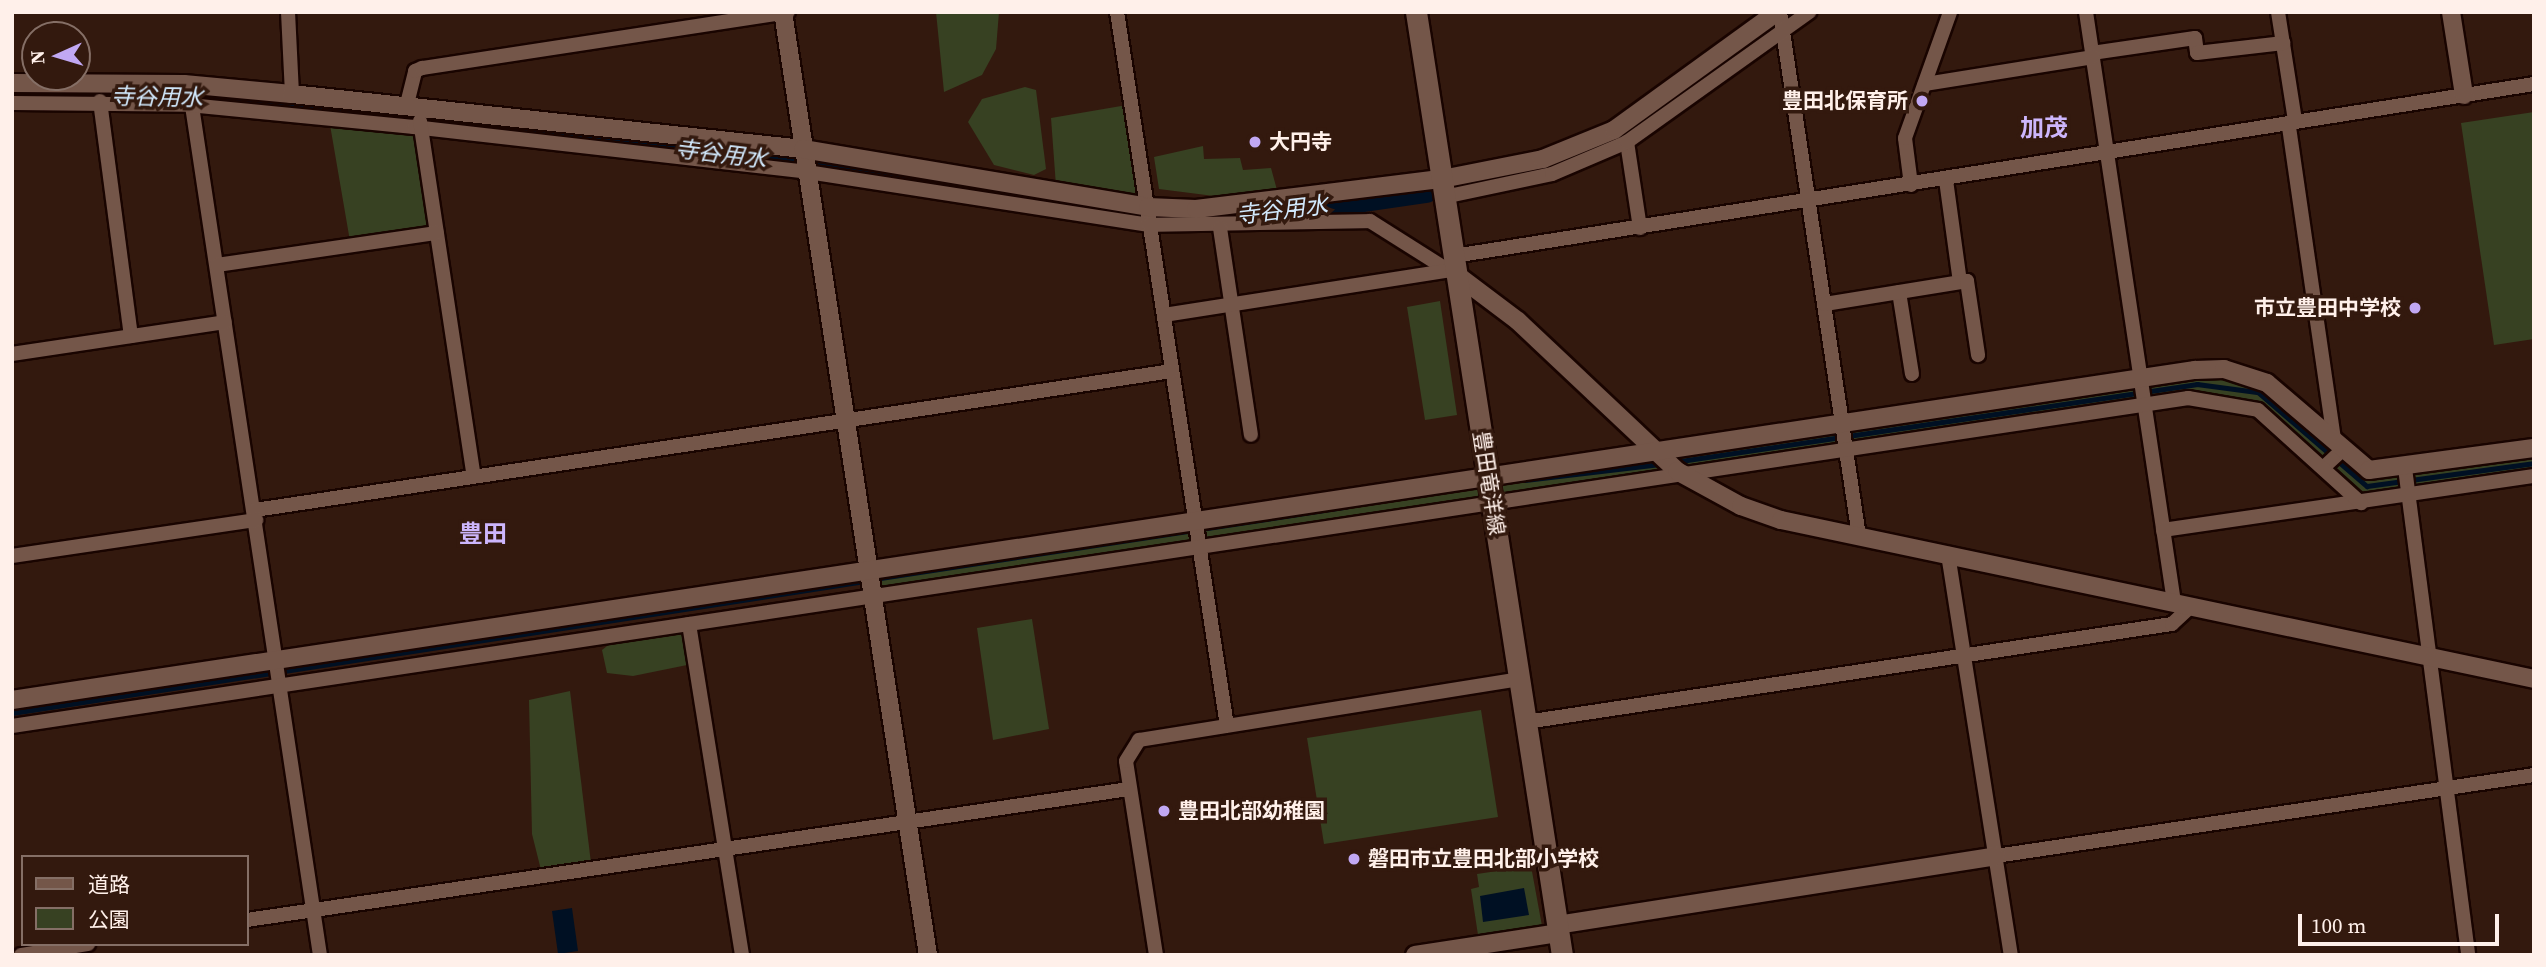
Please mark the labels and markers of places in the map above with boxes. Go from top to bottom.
place label: 豊田北保育所 [1782,88,1908,114]
marker: 豊田北保育所 [1914,93,1930,109]
place label: 大円寺 [1269,129,1332,155]
marker: 大円寺 [1247,134,1263,150]
place label: 市立豊田中学校 [2254,295,2401,321]
marker: 市立豊田中学校 [2407,300,2423,316]
place label: 豊田北部幼稚園 [1178,798,1325,824]
marker: 豊田北部幼稚園 [1156,803,1172,819]
place label: 磐田市立豊田北部小学校 [1368,846,1599,872]
marker: 磐田市立豊田北部小学校 [1346,851,1362,867]

